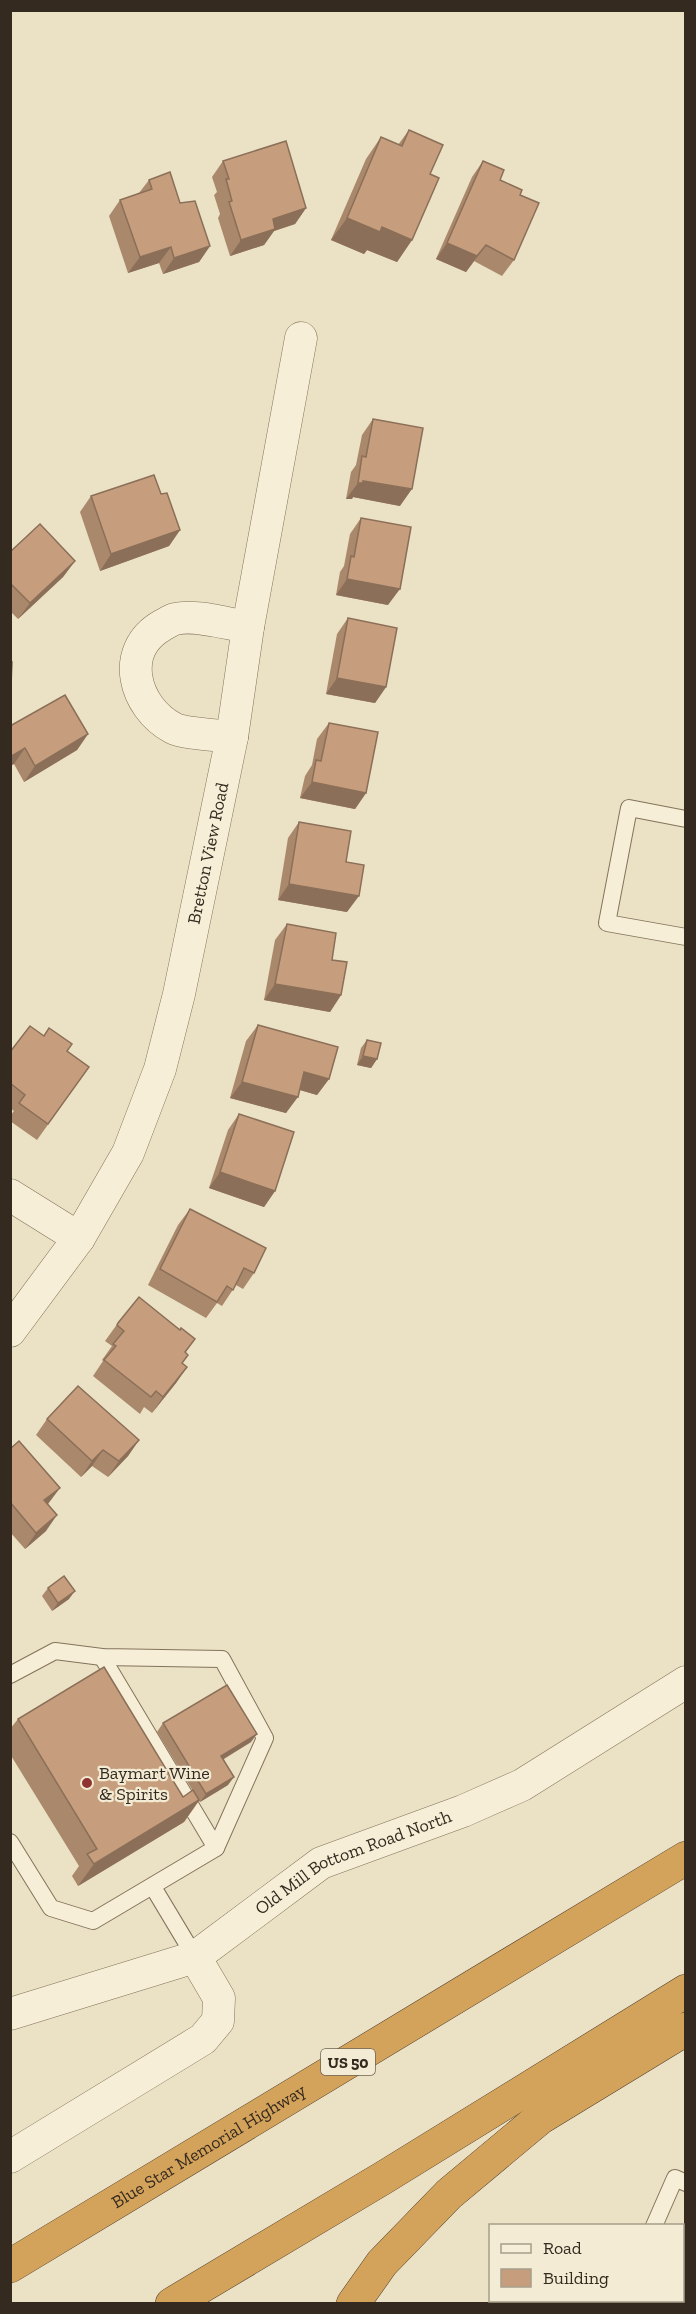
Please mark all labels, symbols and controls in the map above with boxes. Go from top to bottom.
street label: Bretton View Road [183,780,233,926]
place label: Baymart Wine & Spirits [99,1762,210,1805]
marker: Baymart Wine & Spirits [80,1776,94,1790]
street label: Old Mill Bottom Road North [250,1805,455,1920]
road number: US 50 [321,2049,375,2075]
street label: Blue Star Memorial Highway [107,2079,311,2213]
legend [489,2224,684,2302]
text: Road [543,2237,582,2259]
text: Building [543,2267,609,2289]

